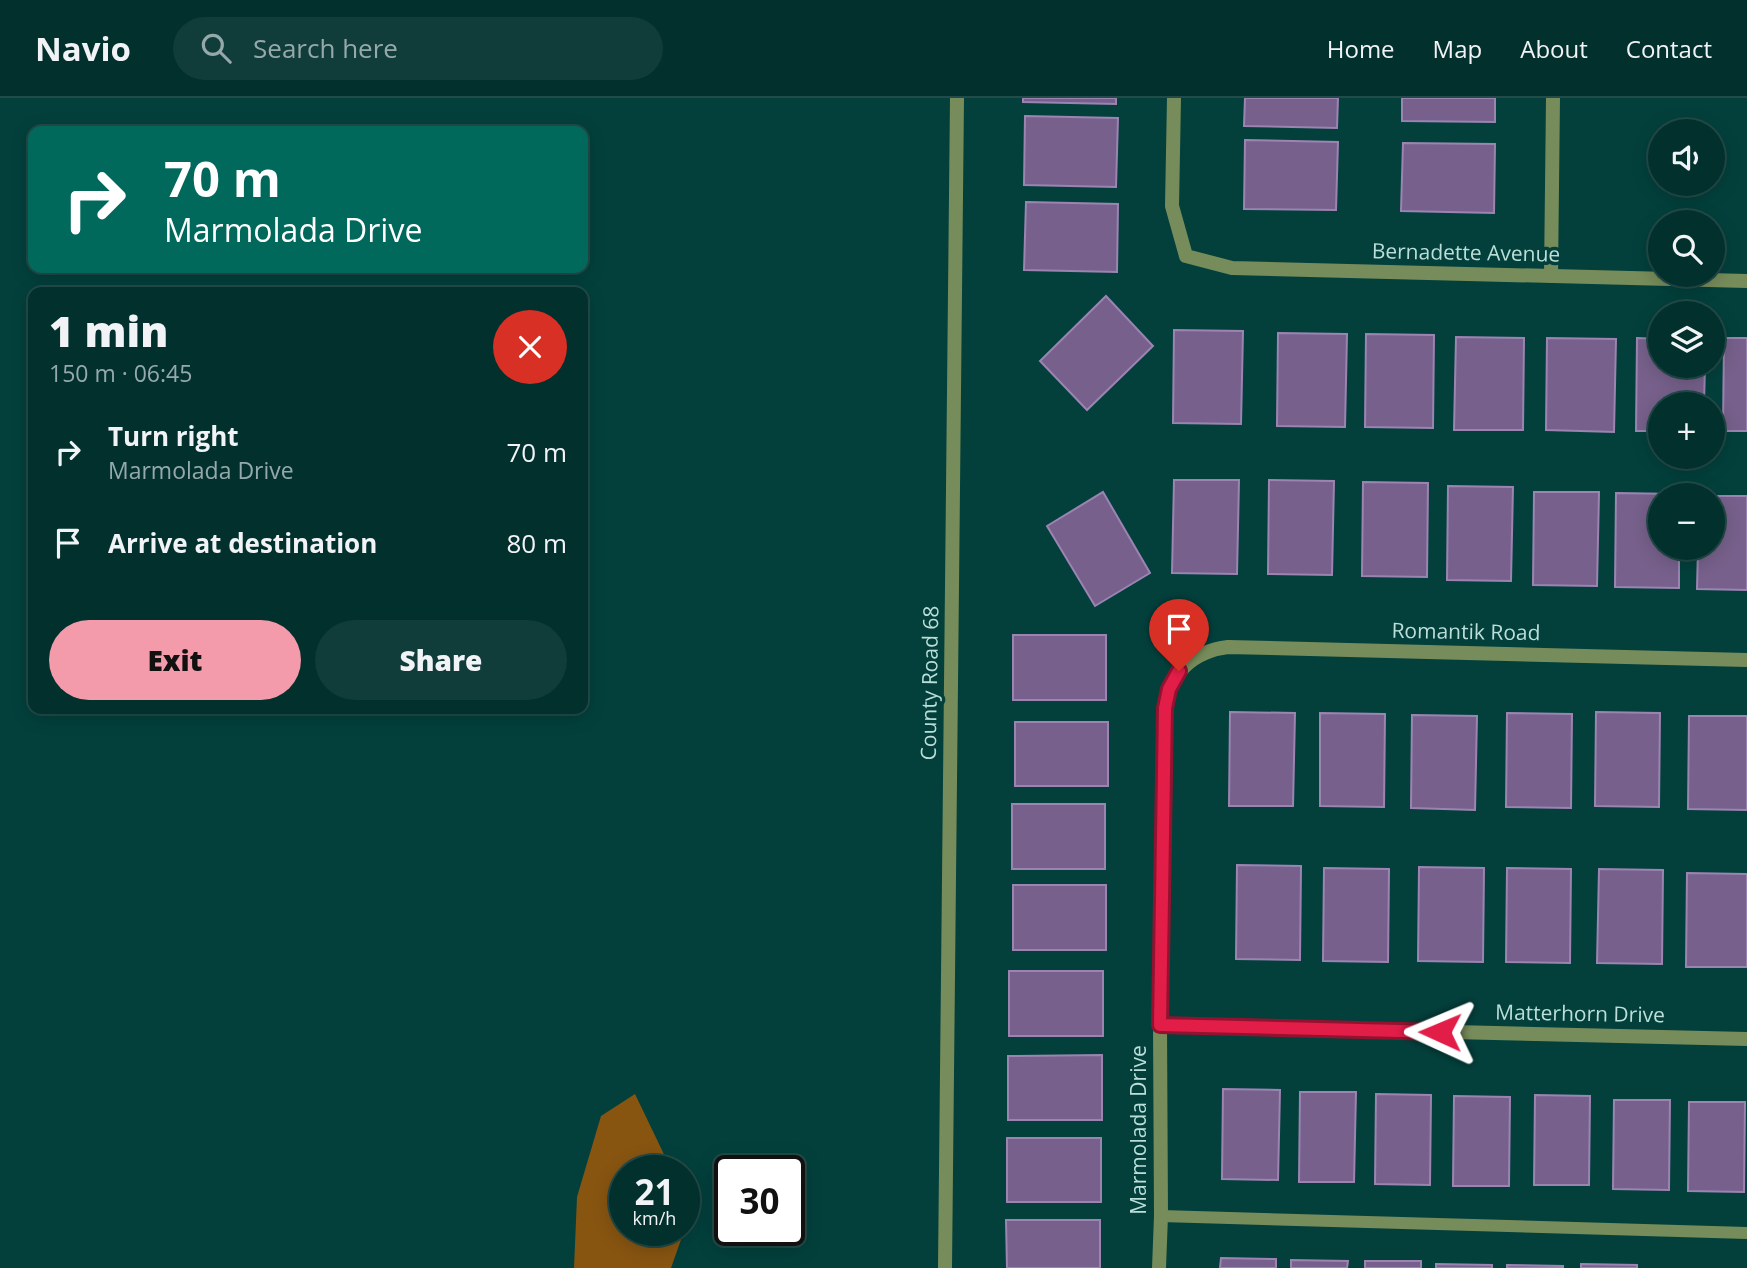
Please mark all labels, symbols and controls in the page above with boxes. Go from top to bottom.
search box [173,17,663,80]
text: Navio [35,26,131,71]
icon: search [197,29,235,67]
text: Search here [253,30,398,66]
text: Home [1327,32,1395,65]
text: Map [1433,32,1482,65]
text: About [1520,32,1588,65]
text: Contact [1626,32,1712,65]
map controls [1648,119,1725,560]
button: sound [1648,119,1725,196]
text: 70 m [164,145,281,211]
icon: right [49,154,140,245]
text: Marmolada Drive [164,208,422,251]
button: search [1648,210,1725,287]
street label: Bernadette Avenue [1372,236,1560,268]
button: layers [1648,301,1725,378]
text: 1 min [49,302,168,359]
button: close [493,310,567,384]
text: 150 m · 06:45 [49,357,192,389]
button: + [1648,392,1725,469]
text: Turn right [108,418,239,454]
icon: right [49,433,87,471]
text: 70 m [506,434,567,470]
text: Marmolada Drive [108,454,294,486]
button: − [1648,483,1725,560]
icon: arrive [49,524,87,562]
text: Arrive at destination [108,525,377,561]
text: 80 m [506,525,567,561]
pin [1149,599,1209,671]
street label: County Road 68 [914,605,944,761]
icon: arrive [1160,610,1198,648]
street label: Romantik Road [1391,616,1541,646]
button: Exit [49,620,301,700]
button: Share [315,620,567,700]
position arrow [1403,995,1477,1069]
street label: Matterhorn Drive [1495,998,1665,1028]
street label: Marmolada Drive [1124,1045,1152,1215]
speed limit sign: 30 [714,1155,805,1246]
text: 21 [634,1168,675,1215]
text: km/h [633,1206,676,1230]

